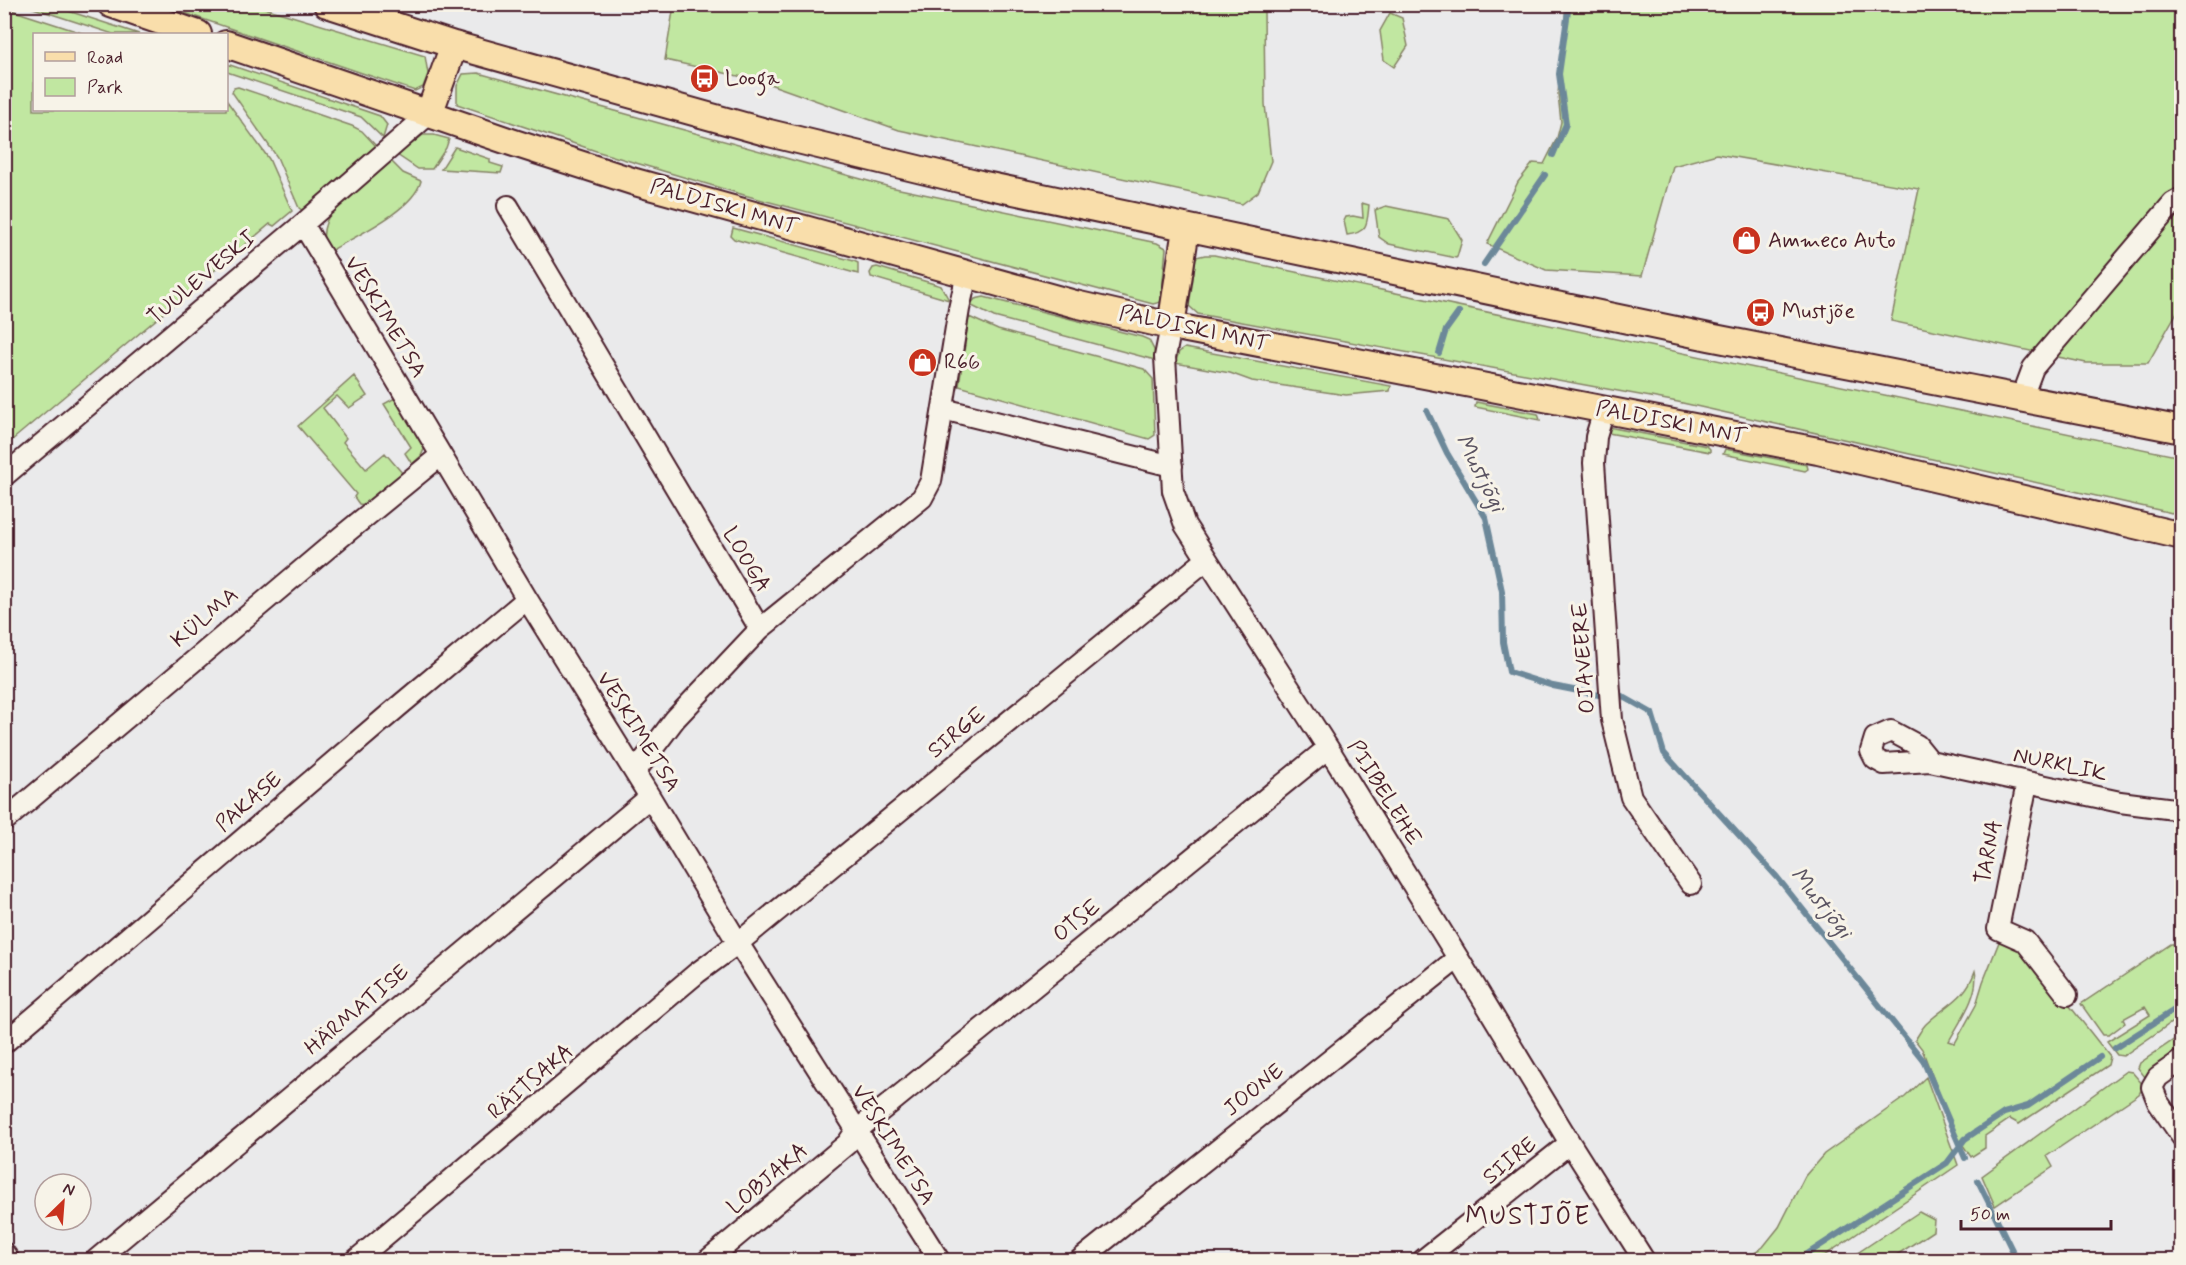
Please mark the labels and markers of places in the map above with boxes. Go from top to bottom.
bus stop icon: Looga [688,63,720,95]
place label: Looga [725,65,781,96]
shop icon: Ammeco Auto [1731,225,1763,257]
place label: Ammeco Auto [1768,227,1896,255]
bus stop icon: Mustjõe [1745,296,1777,328]
place label: Mustjõe [1782,298,1855,326]
shop icon: R66 [907,347,939,379]
place label: R66 [944,349,980,377]

